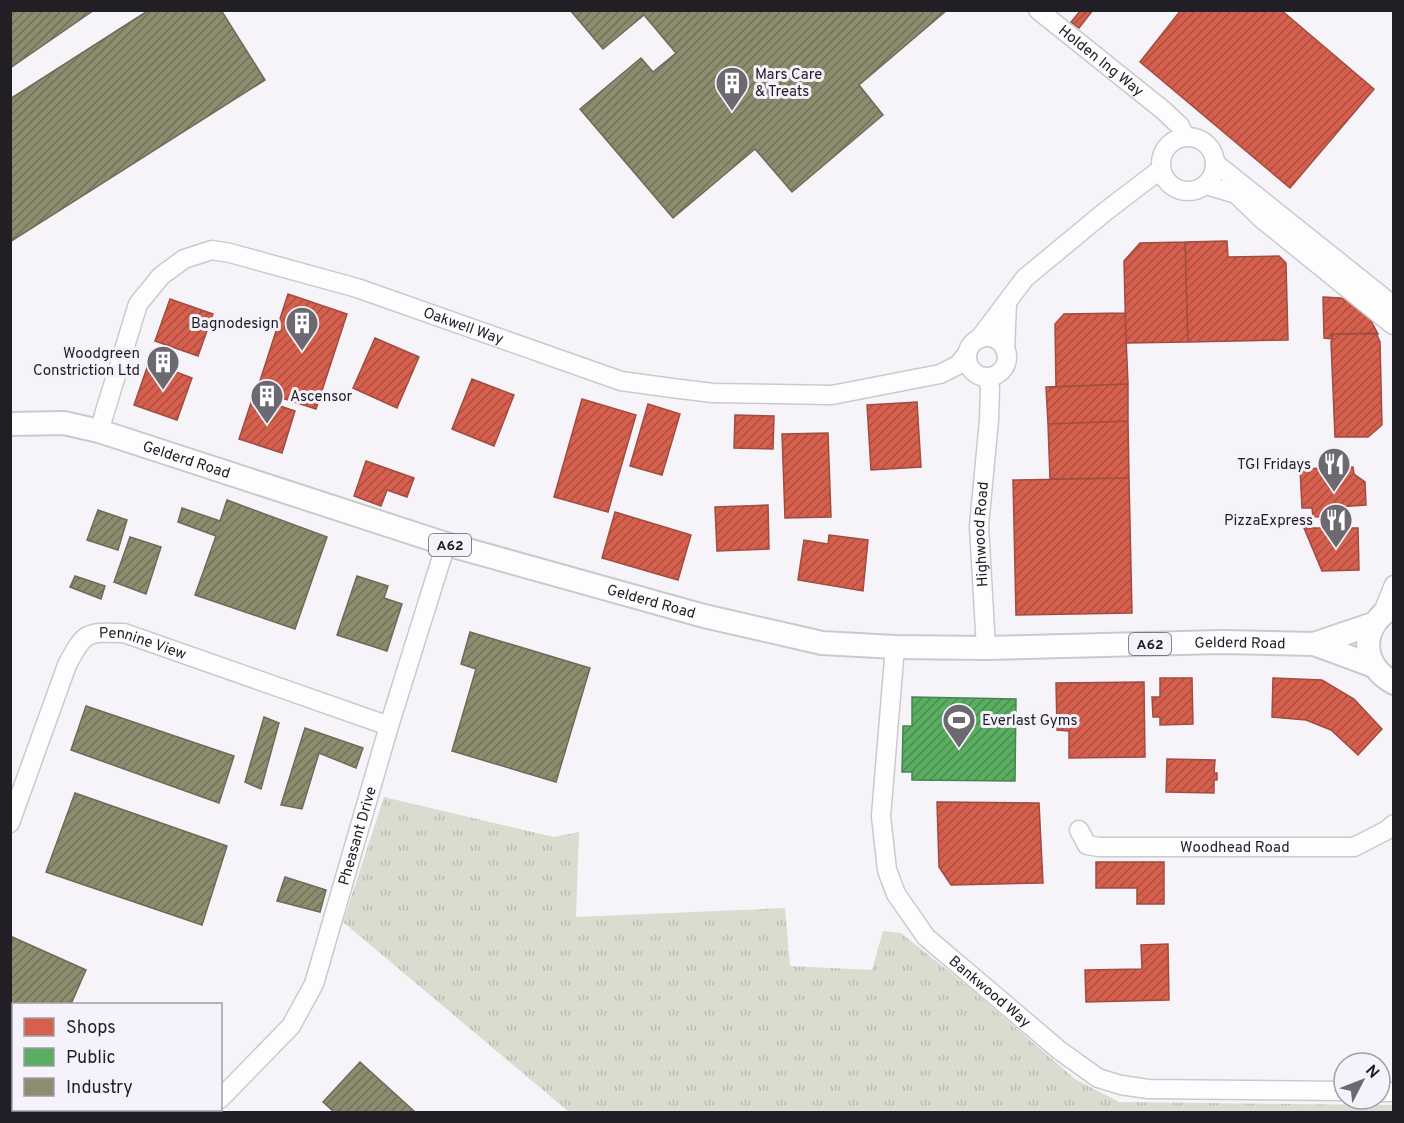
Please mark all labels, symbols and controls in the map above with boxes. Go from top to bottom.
street label: Holden Ing Way [1054,22,1147,102]
building icon: Mars Care & Treats [714,65,750,112]
place label: Mars Care & Treats [755,66,822,102]
street label: Oakwell Way [420,304,506,350]
building icon: Bagnodesign [284,305,320,352]
place label: Bagnodesign [191,315,279,334]
building icon: Woodgreen Constriction Ltd [145,344,181,391]
place label: Woodgreen Constriction Ltd [33,345,140,381]
building icon: Ascensor [249,378,285,425]
place label: Ascensor [290,388,352,407]
street label: Gelderd Road [140,438,232,484]
restaurant icon: TGI Fridays [1316,446,1352,493]
place label: TGI Fridays [1237,456,1311,475]
street label: Highwood Road [971,481,994,587]
restaurant icon: PizzaExpress [1318,502,1354,549]
place label: PizzaExpress [1224,512,1313,531]
road number: A62 [429,534,471,556]
street label: Gelderd Road [604,581,697,624]
street label: Pennine View [99,625,189,665]
road number: A62 [1129,633,1171,655]
street label: Gelderd Road [1194,634,1286,654]
sports icon: Everlast Gyms [941,702,977,749]
place label: Everlast Gyms [982,712,1078,731]
street label: Pheasant Drive [335,785,382,888]
street label: Woodhead Road [1180,839,1290,858]
street label: Bankwood Way [944,952,1034,1033]
legend [12,1003,222,1111]
text: Shops [66,1017,116,1040]
text: Public [66,1047,116,1070]
north arrow [1332,1051,1392,1111]
text: N [1360,1061,1383,1083]
text: Industry [66,1077,133,1100]

